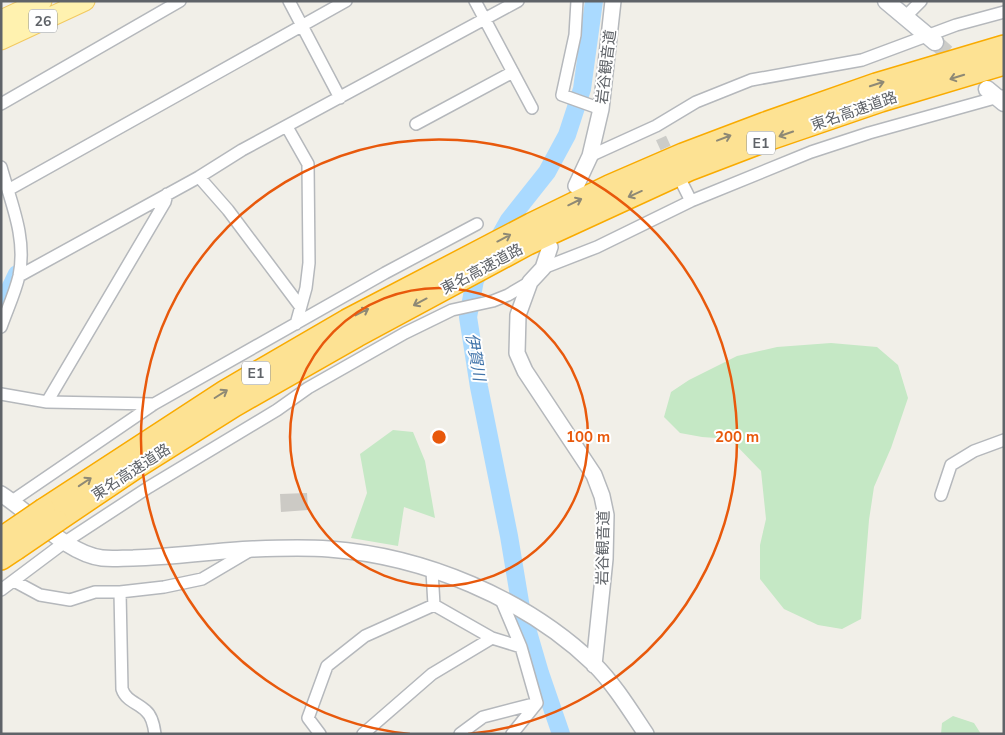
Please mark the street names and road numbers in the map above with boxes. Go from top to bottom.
road number: 26 [29,10,57,32]
street label: 岩谷観音道 [592,29,620,105]
street label: 東名高速道路 [808,87,900,135]
road number: E1 [747,132,775,154]
street label: 東名高速道路 [438,239,526,299]
road number: E1 [242,362,270,384]
street label: 東名高速道路 [88,439,174,505]
street label: 岩谷観音道 [592,510,614,586]

